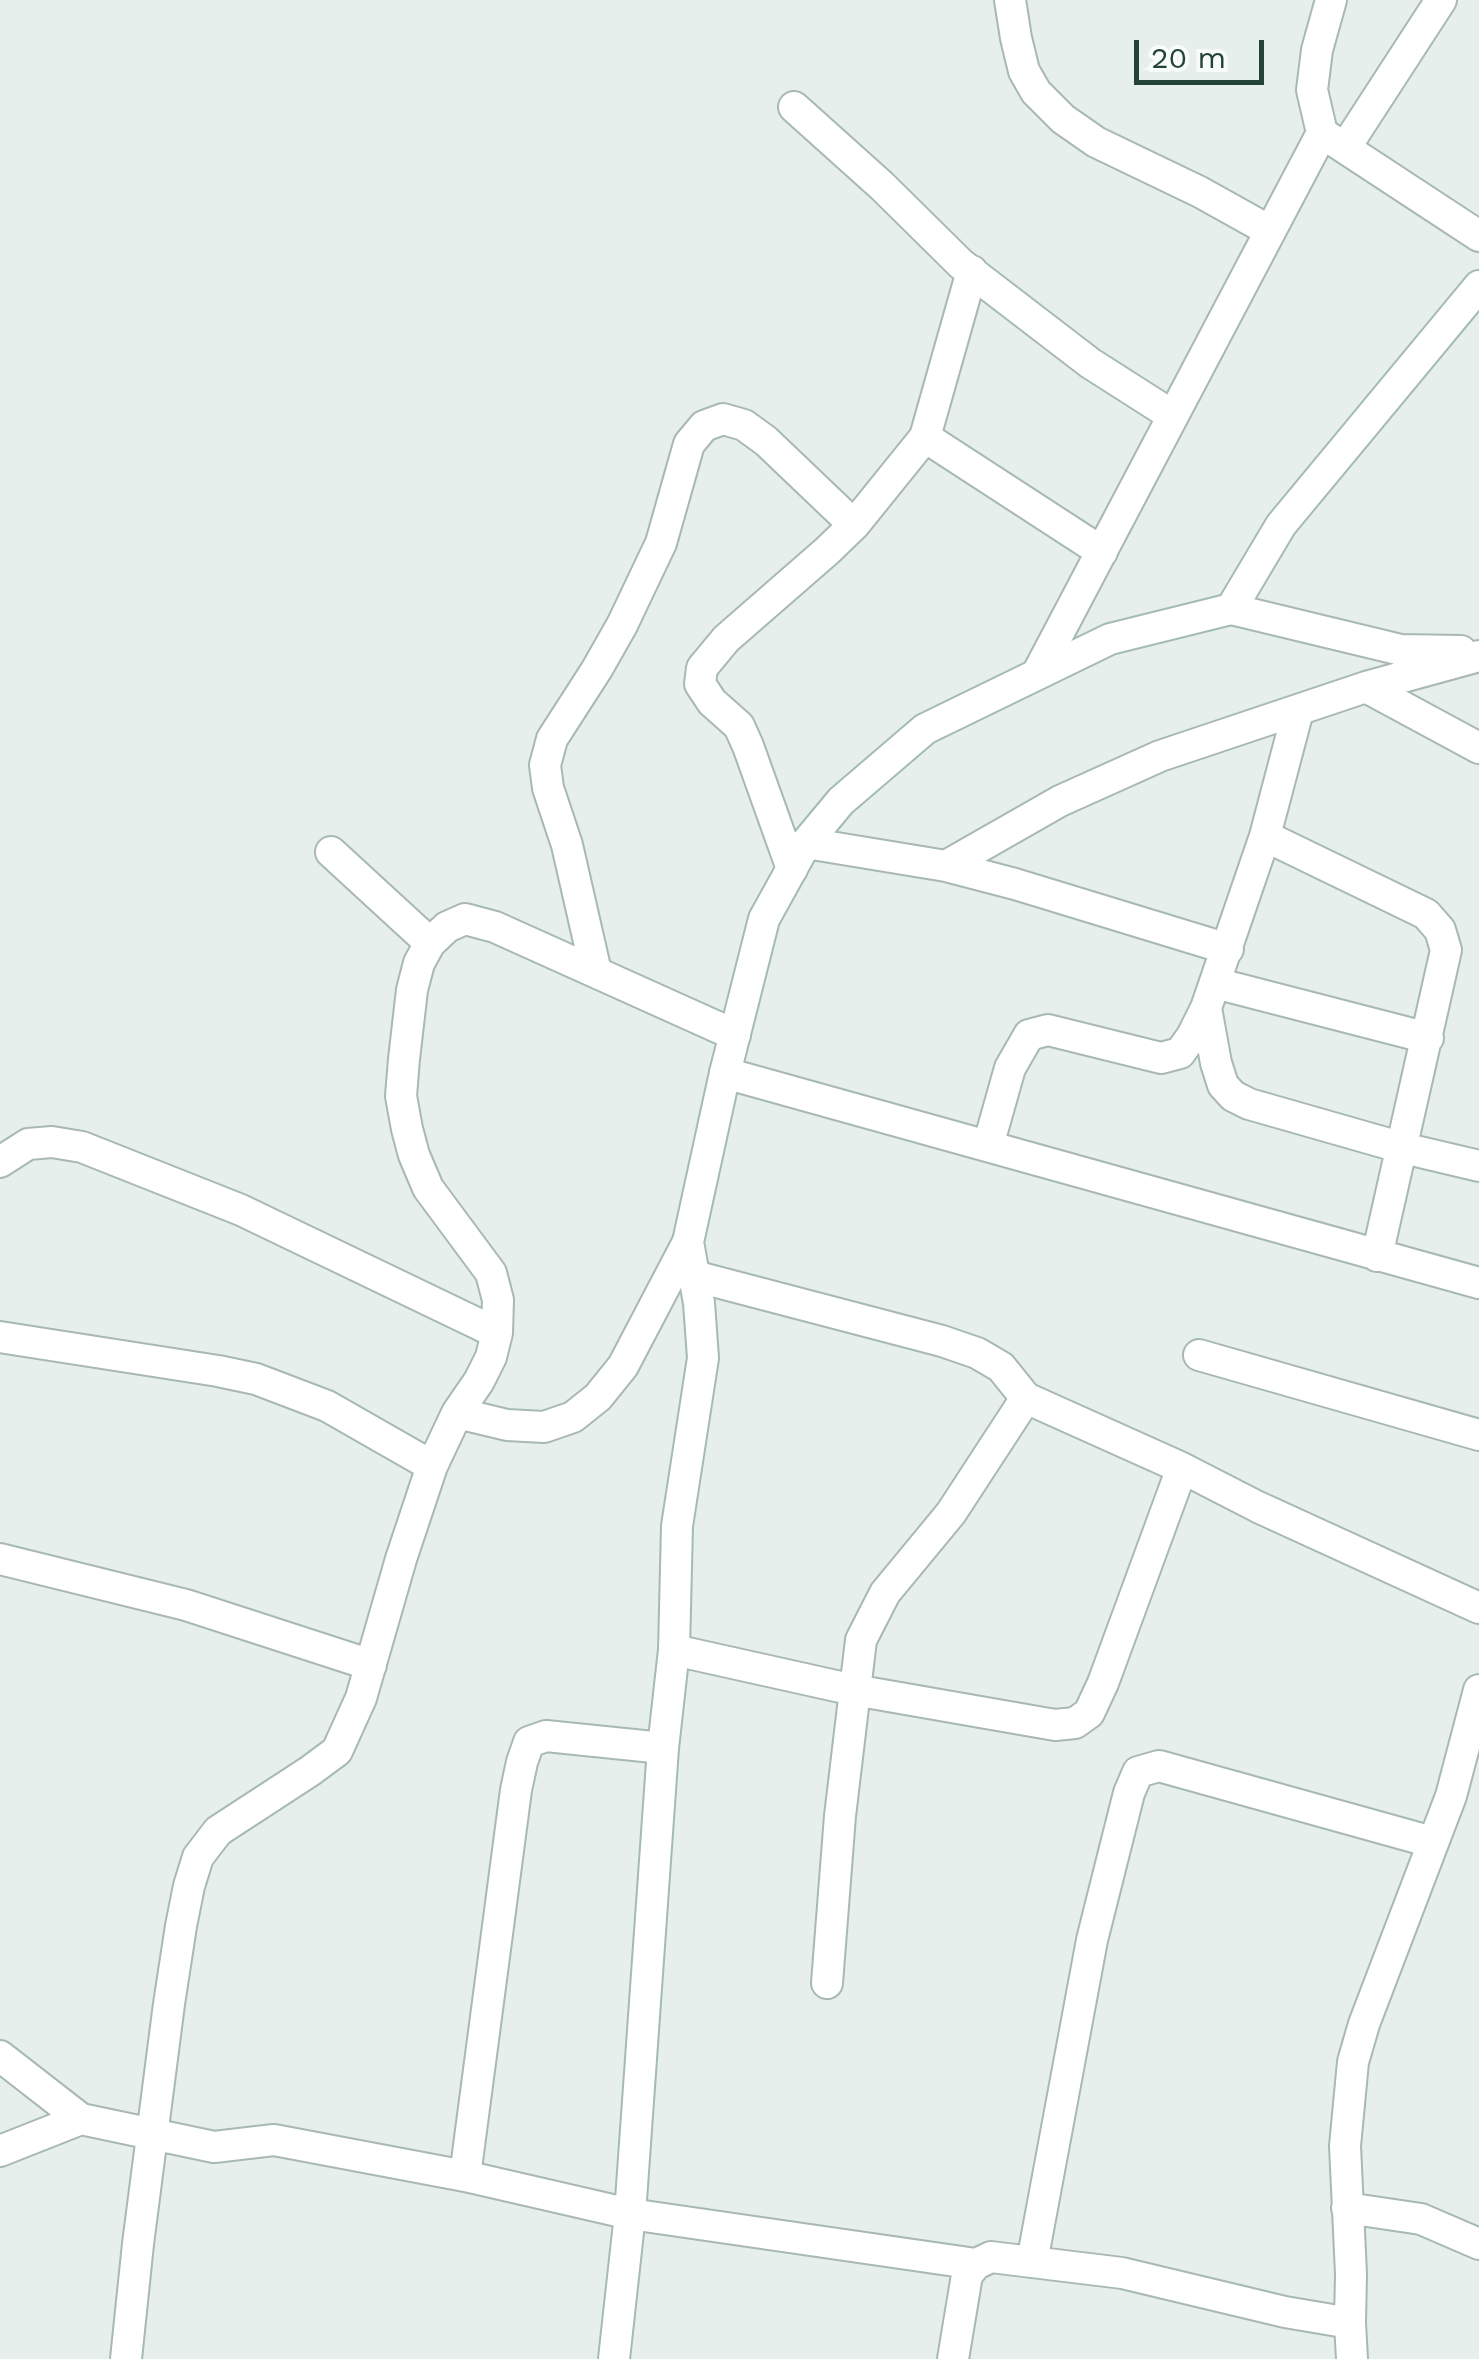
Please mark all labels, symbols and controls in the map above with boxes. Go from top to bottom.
scale bar [1139,20,1269,82]
text: 20 m [1151,40,1226,75]

